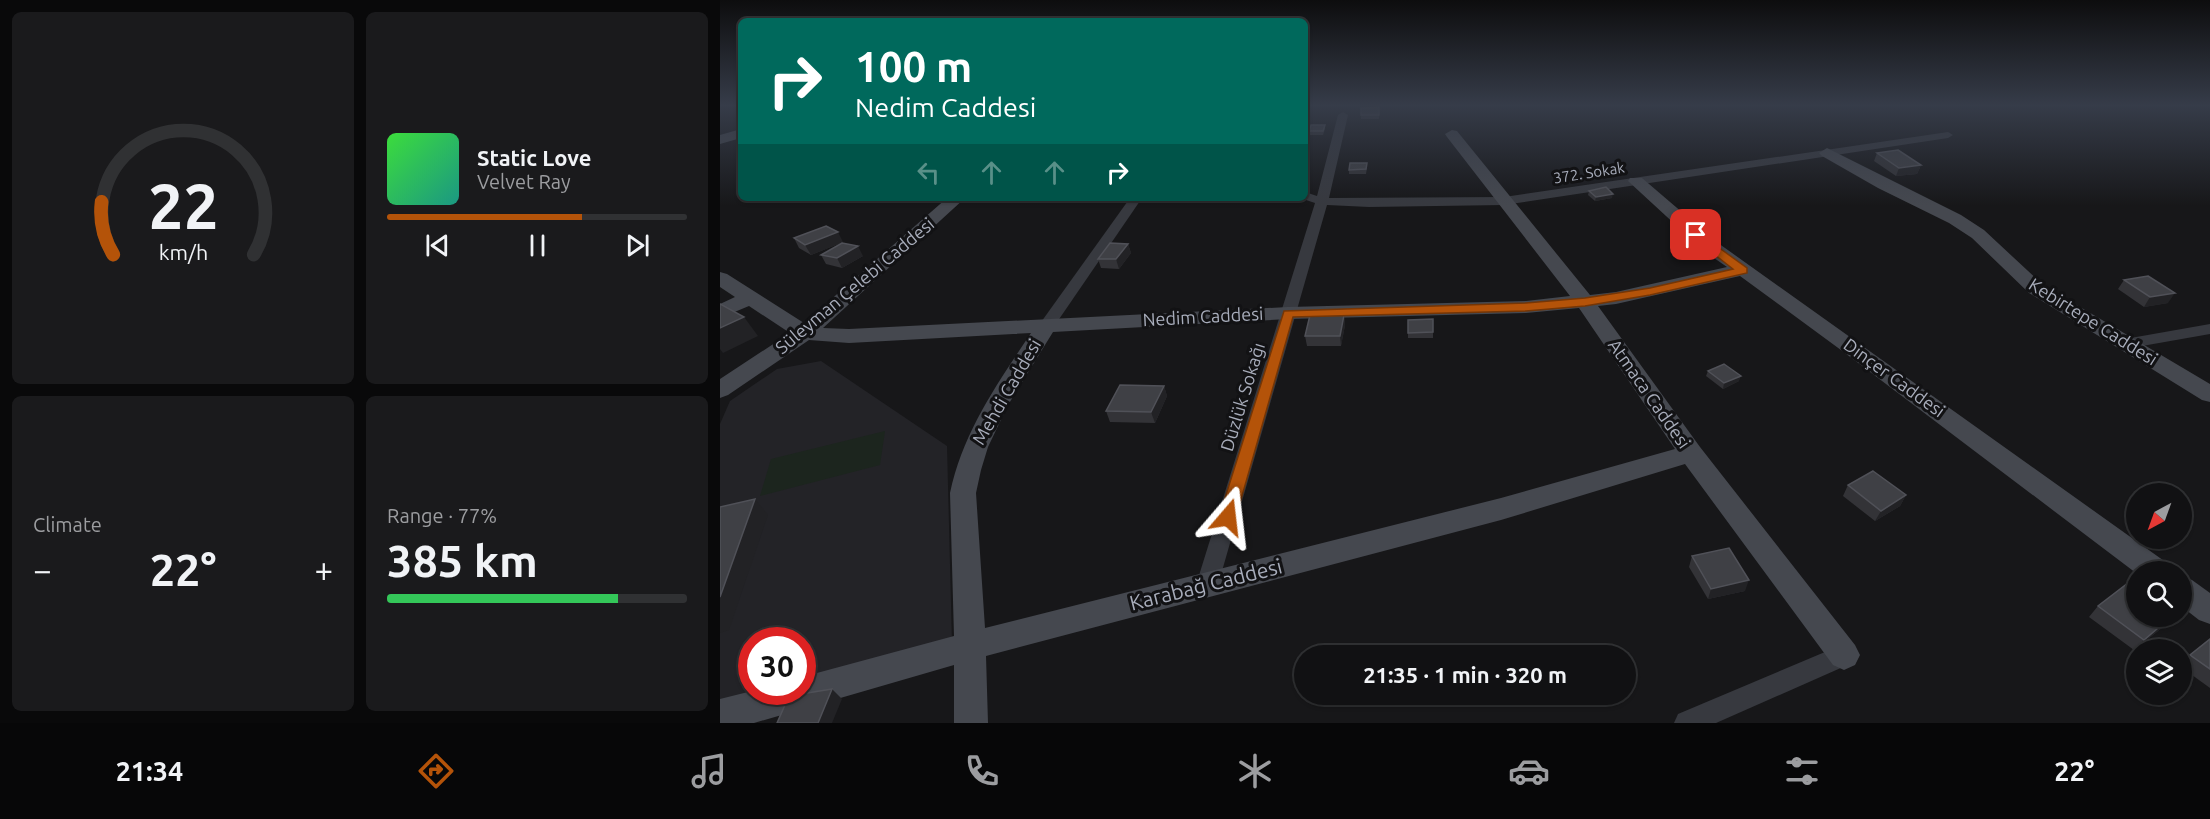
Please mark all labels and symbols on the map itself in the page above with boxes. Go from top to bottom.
street label: 372. Sokak [1552,158,1626,187]
pin [1670,209,1721,260]
street label: Süleyman Çelebi Caddesi [771,213,938,357]
street label: Kebirtepe Caddesi [2026,274,2161,369]
street label: Nedim Caddesi [1142,303,1264,329]
street label: Dinçer Caddesi [1840,334,1949,421]
street label: Mehdi Caddesi [968,335,1044,448]
street label: Atmaca Caddesi [1605,335,1695,452]
street label: Düzlük Sokağı [1216,340,1268,453]
north arrow [2126,483,2192,549]
position arrow [1196,485,1260,549]
street label: Karabağ Caddesi [1127,553,1285,615]
speed limit sign: 30 [738,627,816,705]

